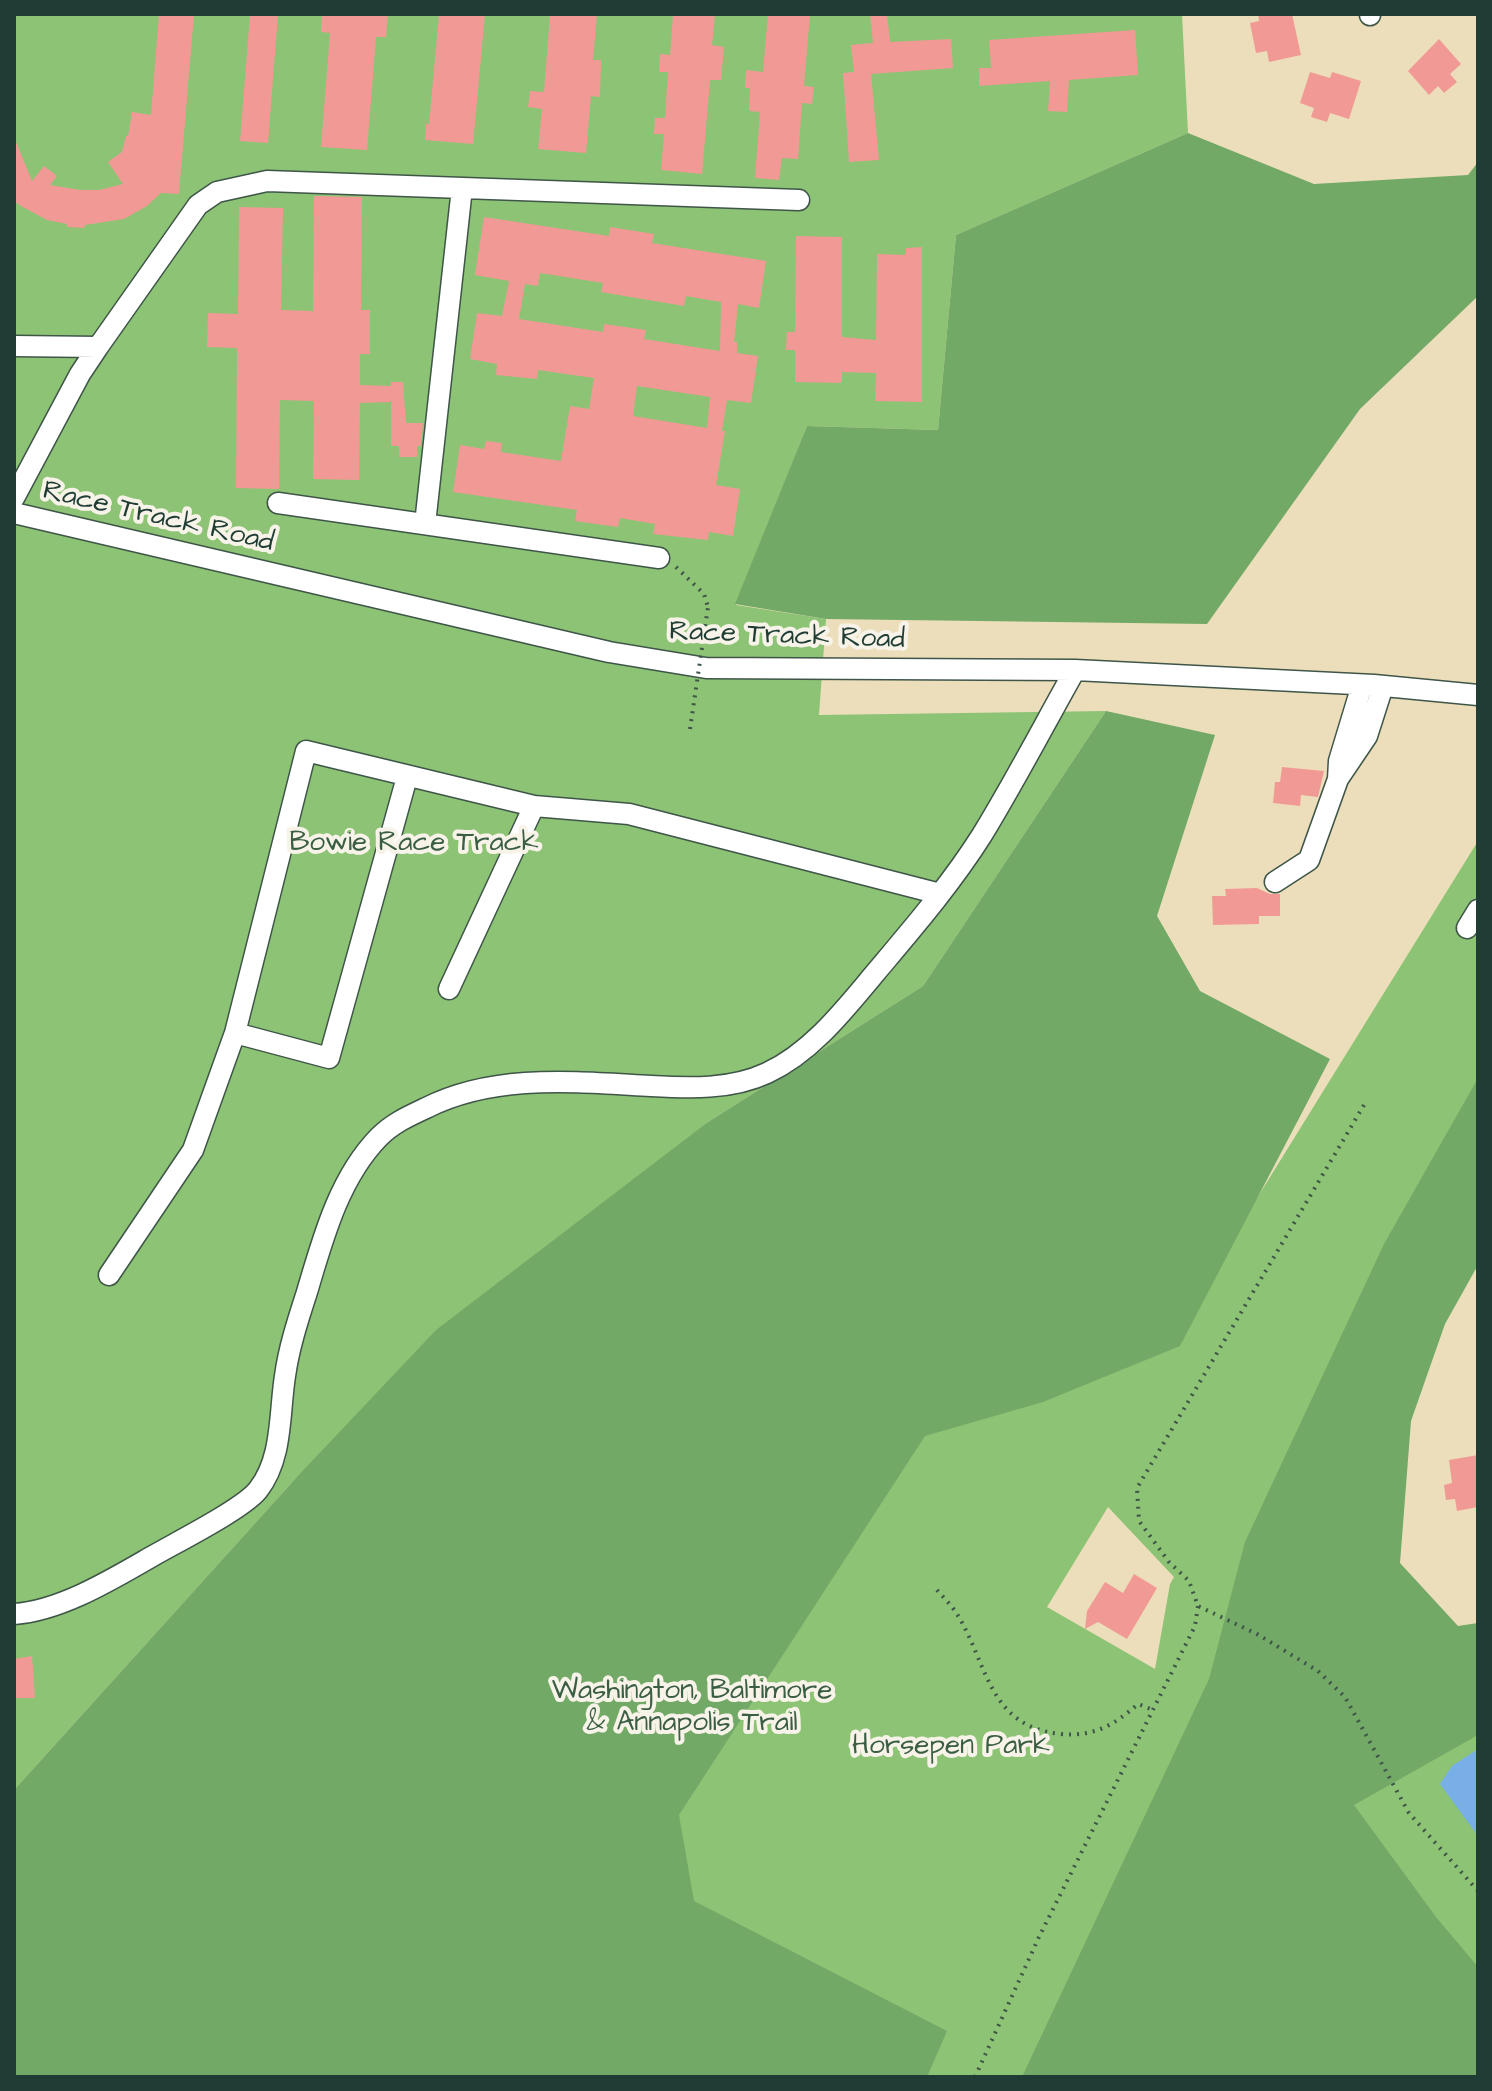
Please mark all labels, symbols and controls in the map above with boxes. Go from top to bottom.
street label: Race Track Road [39,475,277,561]
street label: Race Track Road [669,616,905,658]
park label: Bowie Race Track [289,827,539,861]
park label: Washington, Baltimore & Annapolis Trail [552,1675,832,1741]
park label: Horsepen Park [852,1730,1050,1764]

